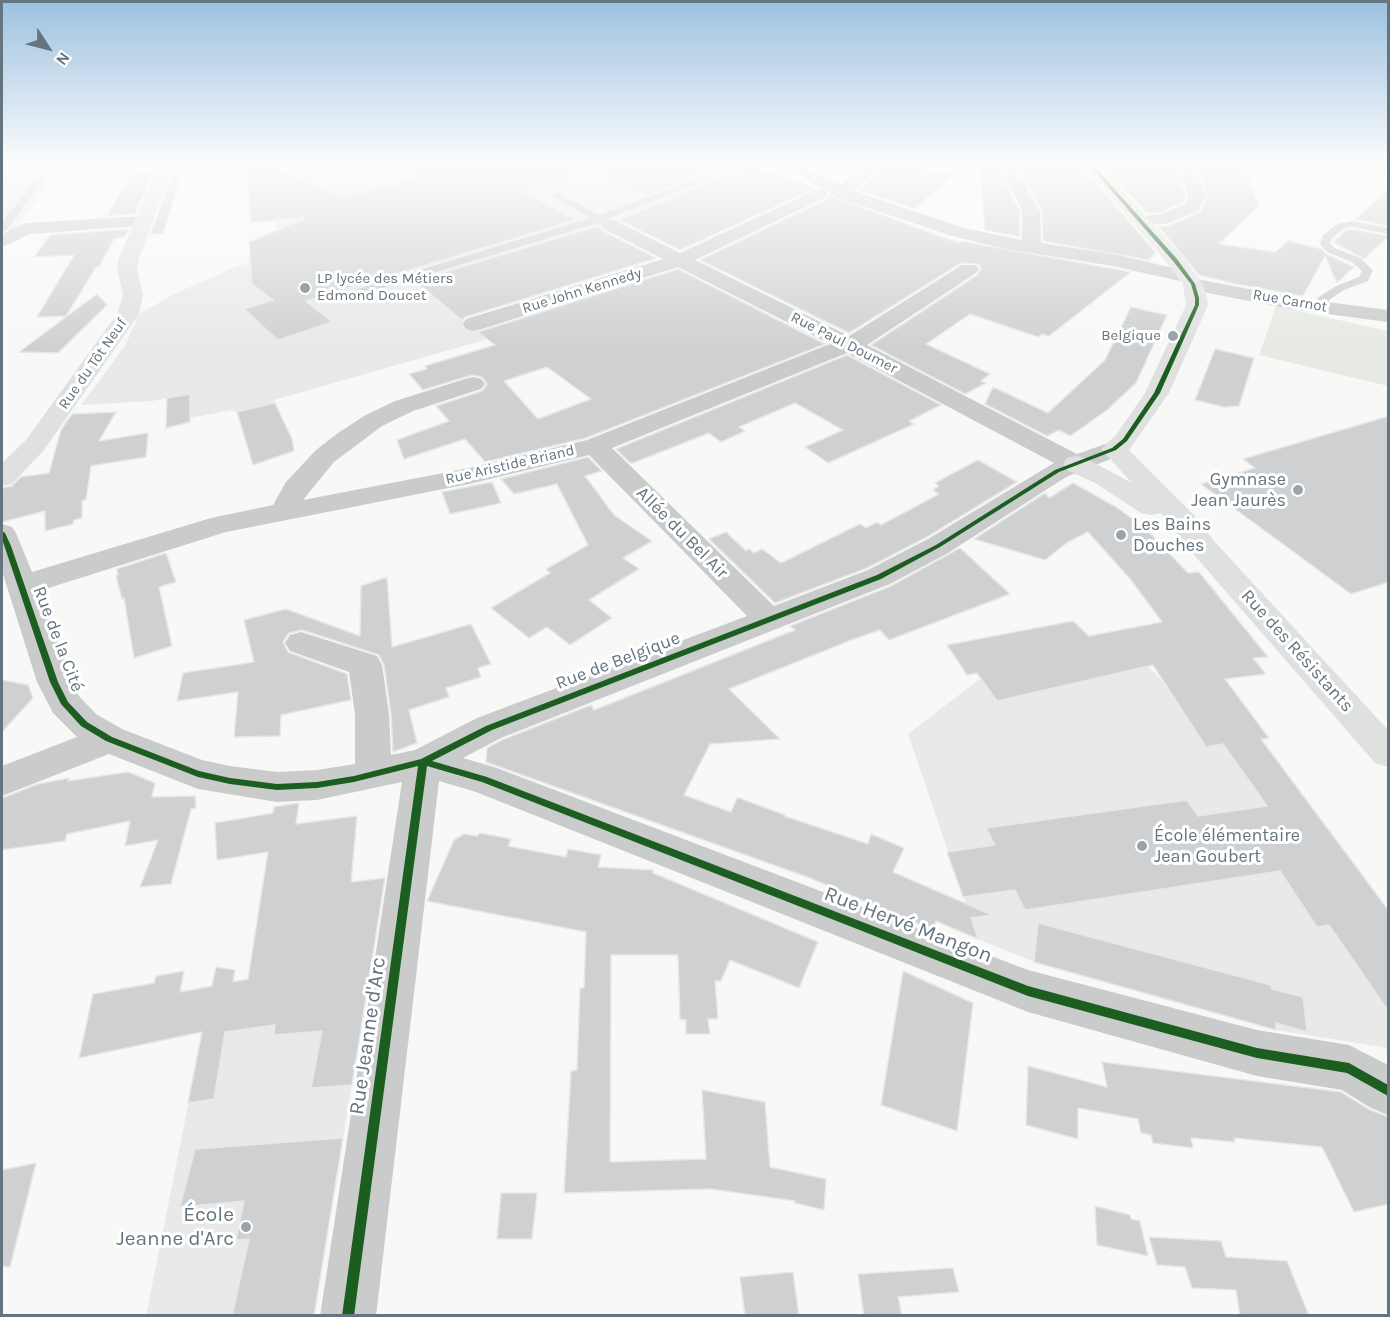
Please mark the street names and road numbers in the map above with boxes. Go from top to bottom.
street label: Rue John Kennedy [520,264,644,318]
street label: Rue Carnot [1251,286,1329,316]
street label: Rue Paul Doumer [788,308,900,378]
street label: Rue du Tôt Neuf [55,315,131,413]
street label: Rue Aristide Briand [444,441,576,489]
street label: Allée du Bel Air [632,483,732,583]
street label: Rue de la Cité [28,583,88,695]
street label: Rue des Résistants [1236,585,1358,717]
street label: Rue de Belgique [553,627,683,695]
street label: Rue Hervé Mangon [820,881,996,969]
street label: Rue Jeanne d'Arc [344,955,392,1117]

